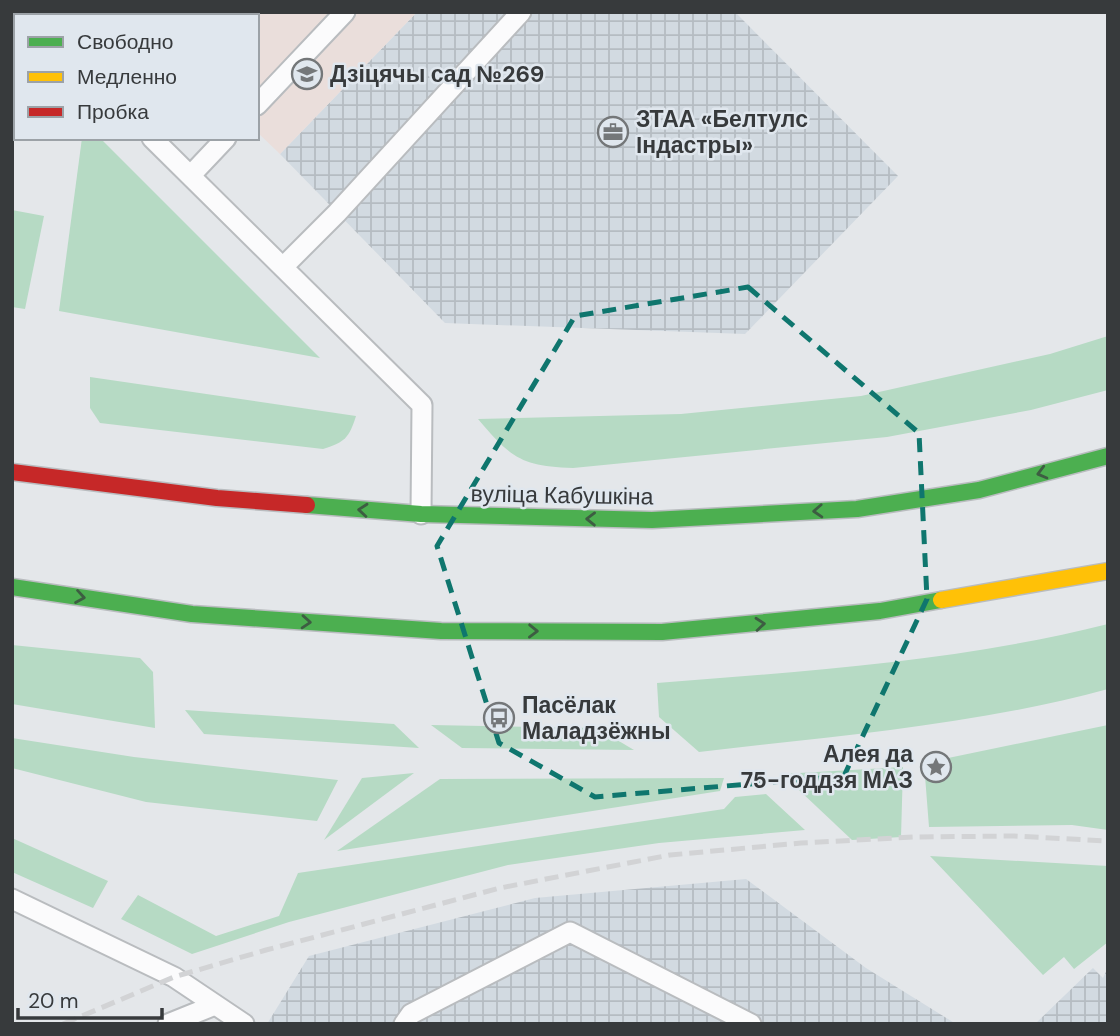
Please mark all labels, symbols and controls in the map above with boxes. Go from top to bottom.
legend [14,14,259,140]
text: Свободно [77,28,174,56]
school or university icon: Дзіцячы сад №269 [290,57,324,91]
place label: Дзіцячы сад №269 [330,59,544,89]
text: Медленно [77,63,177,91]
text: Пробка [77,98,149,126]
place label: ЗТАА «Белтулс Iндастры» [636,104,808,160]
office icon: ЗТАА «Белтулс Iндастры» [596,115,630,149]
one-way arrow [1036,465,1048,479]
street label: вуліца Кабушкіна [470,478,654,512]
one-way arrow [358,503,369,518]
one-way arrow [812,503,823,518]
one-way arrow [585,511,596,526]
one-way arrow [74,590,86,605]
one-way arrow [301,614,312,629]
one-way arrow [754,616,766,631]
one-way arrow [528,623,539,639]
place label: Пасёлак Маладзёжны [522,690,671,746]
bus stop icon: Пасёлак Маладзёжны [482,701,516,735]
place label: Алея да 75-годдзя МАЗ [741,739,913,795]
place icon: Алея да 75-годдзя МАЗ [919,750,953,784]
scale bar [18,976,161,1020]
text: 20 m [28,987,79,1015]

